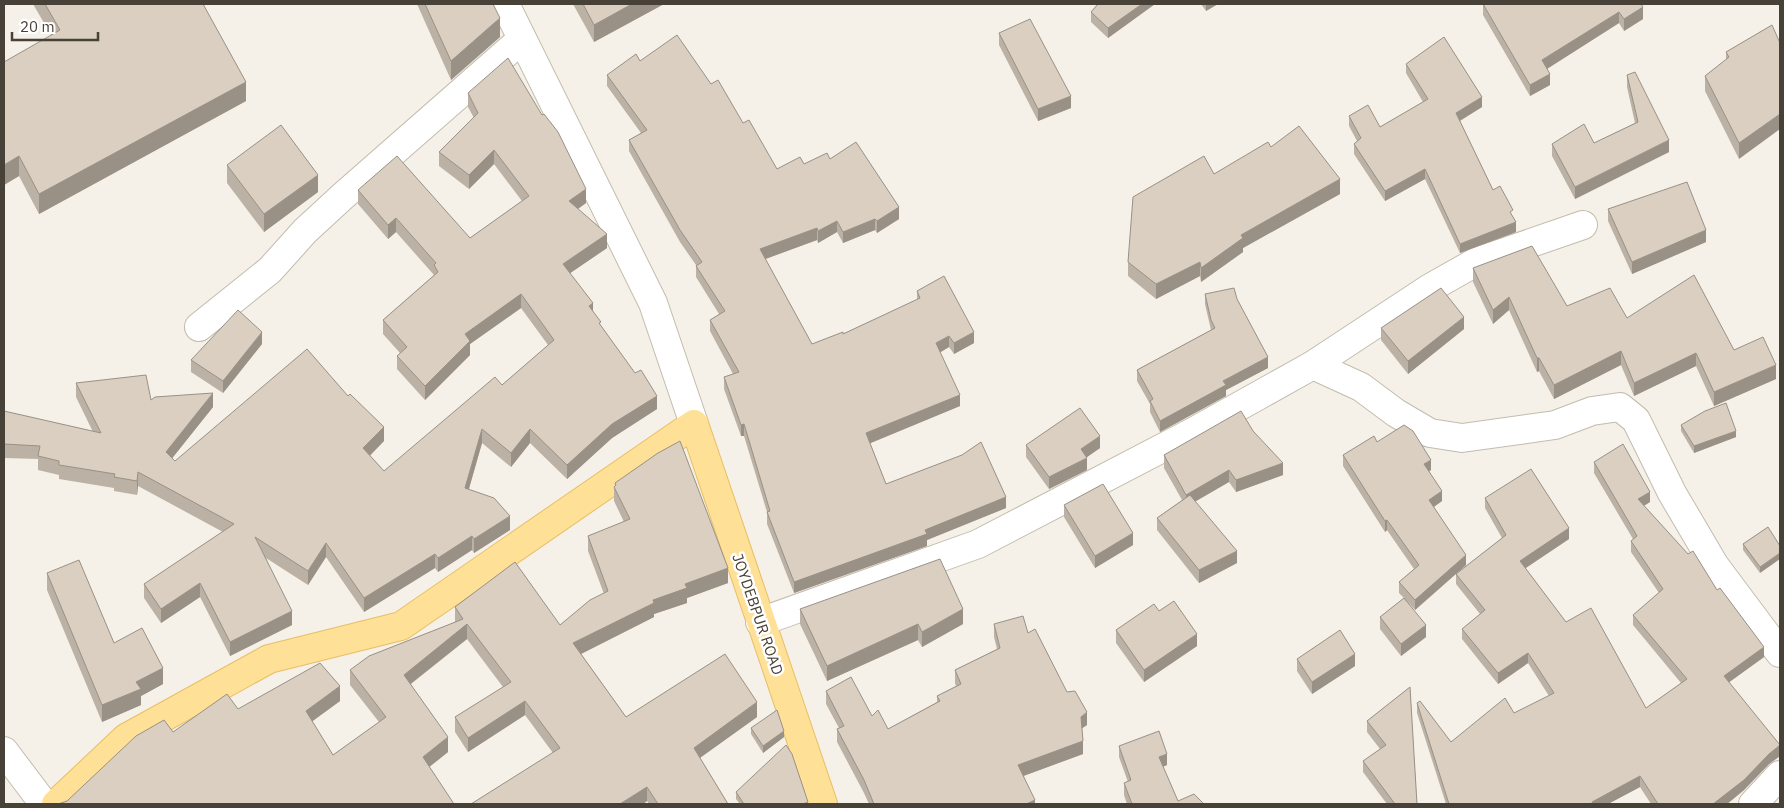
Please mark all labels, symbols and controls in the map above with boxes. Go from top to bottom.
scale bar [12,10,99,42]
text: 20 m [20,17,55,36]
street label: JOYDEBPUR ROAD [728,551,788,677]

